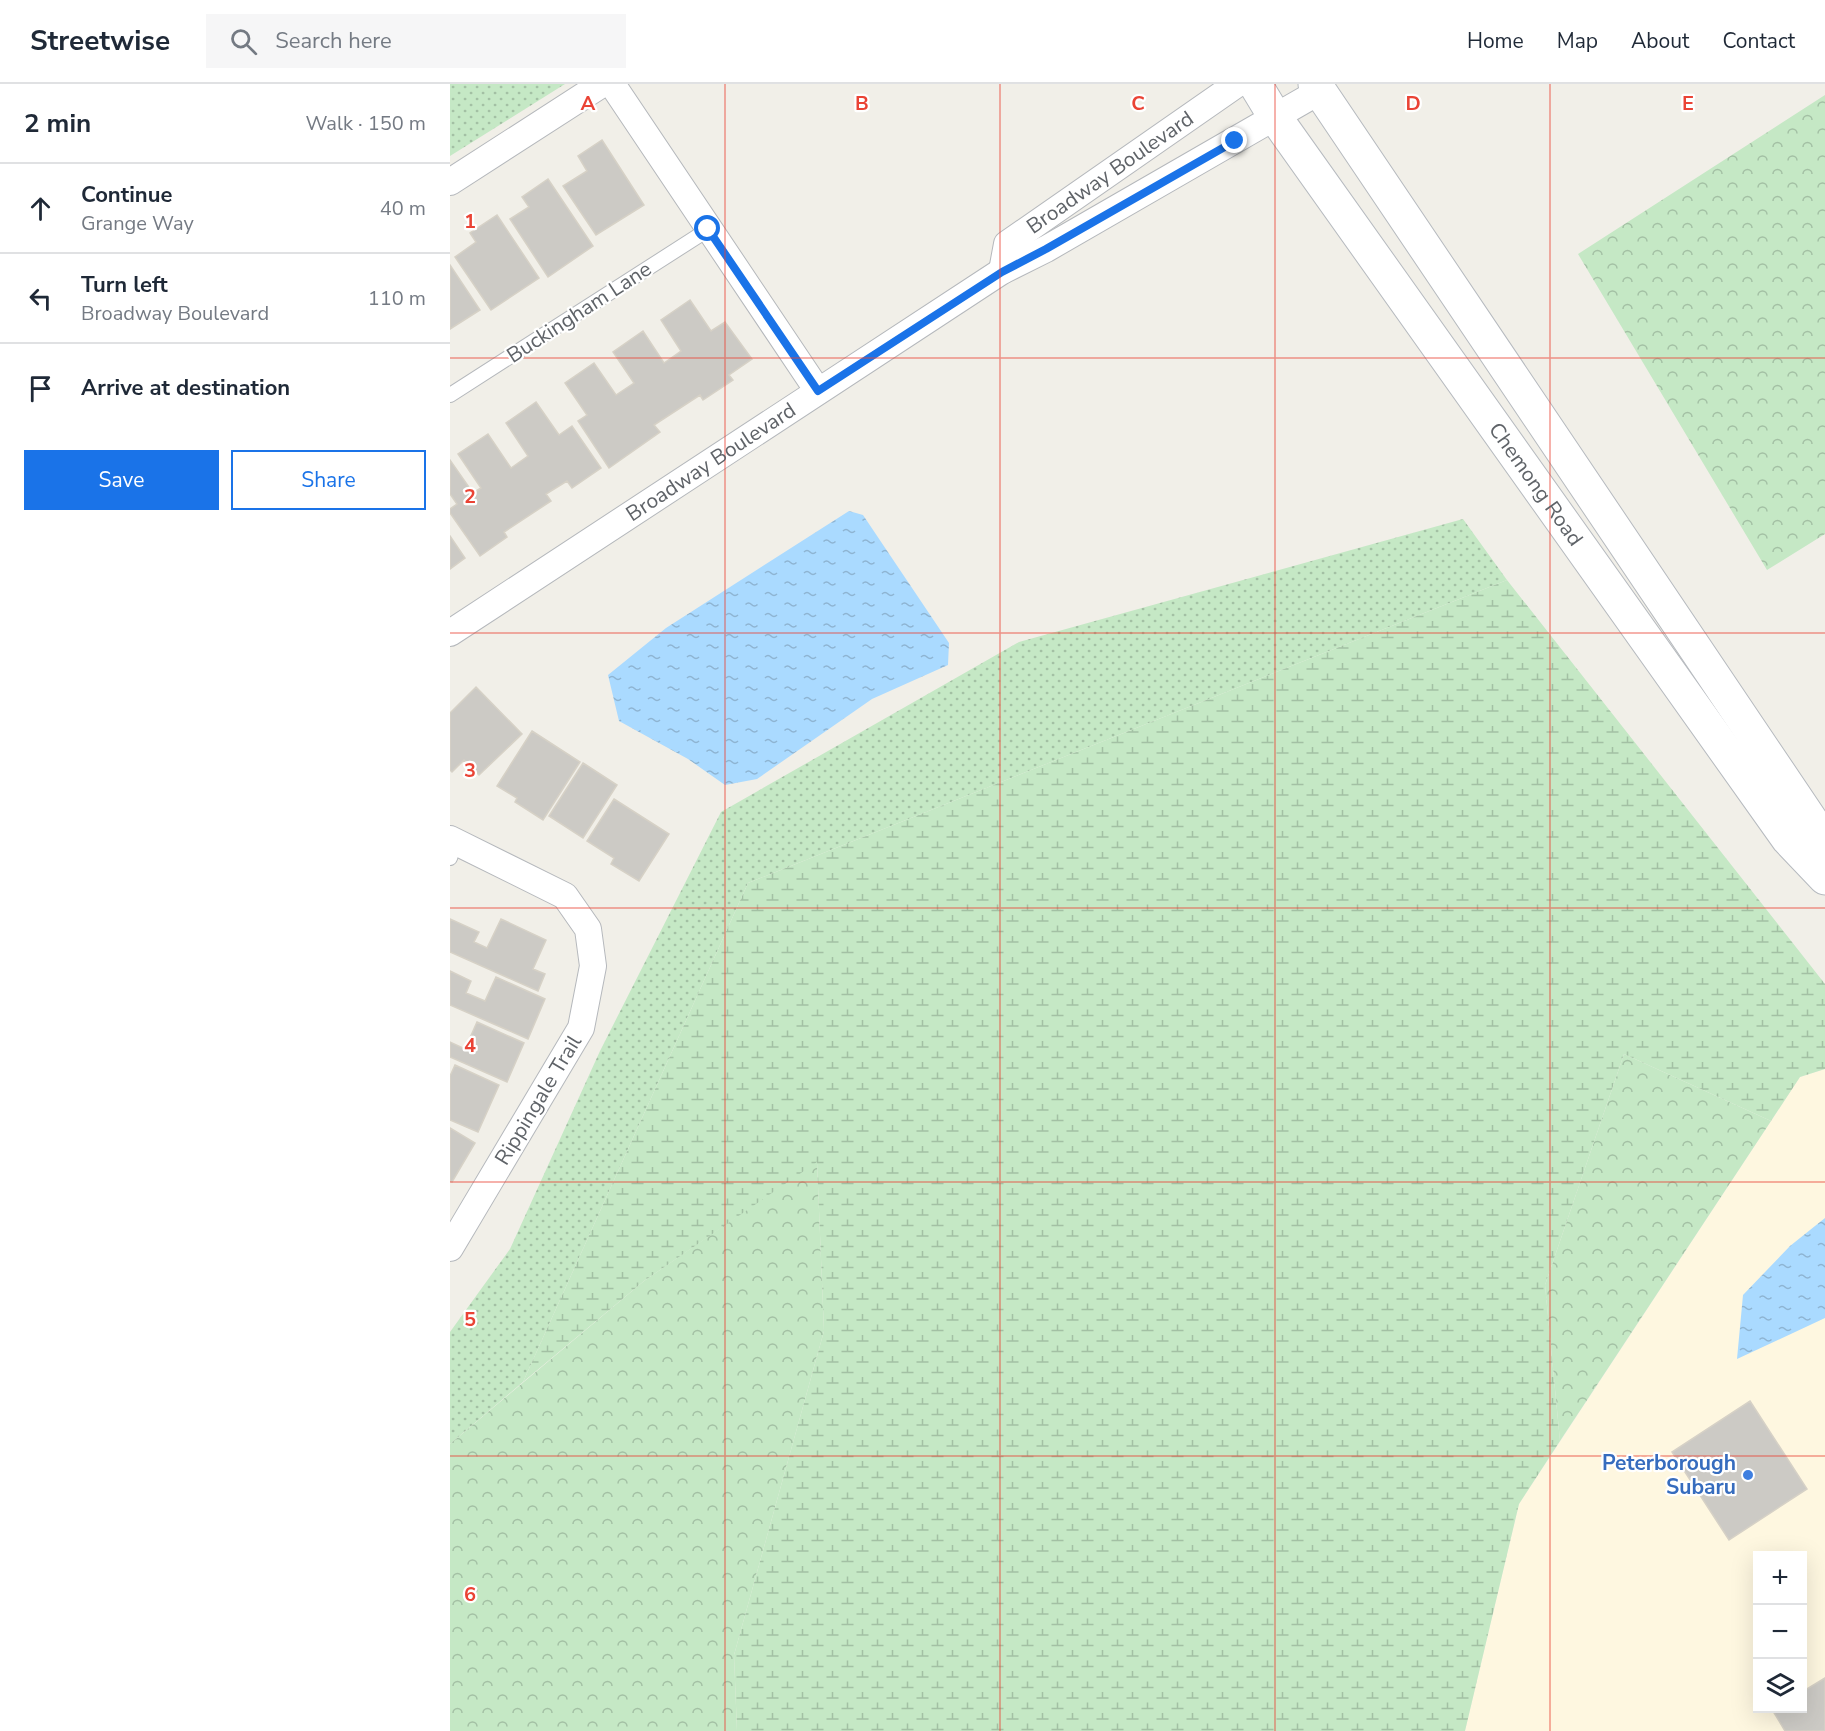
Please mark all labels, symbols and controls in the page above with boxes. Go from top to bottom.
search box [206,14,626,68]
text: Streetwise [30,22,170,60]
icon: search [227,25,260,58]
text: Search here [275,26,392,56]
text: Home [1467,27,1524,55]
text: Map [1557,27,1598,55]
text: About [1631,27,1689,55]
text: Contact [1722,27,1795,55]
text: A [581,90,596,117]
text: B [855,90,869,117]
text: C [1131,90,1145,117]
text: D [1405,90,1421,117]
text: E [1682,90,1694,117]
street label: Broadway Boulevard [1021,104,1199,240]
text: 2 min [24,106,91,141]
text: Walk · 150 m [306,110,426,137]
route end [1221,127,1247,153]
text: Continue [81,180,172,210]
icon: ahead [24,192,57,225]
text: 40 m [380,195,426,222]
text: 1 [464,208,476,235]
text: Grange Way [81,210,194,237]
route start [694,215,720,241]
street label: Buckingham Lane [501,255,657,369]
text: Turn left [81,270,168,300]
icon: left [24,282,57,315]
text: 110 m [368,285,426,312]
text: Broadway Boulevard [81,300,269,327]
icon: arrive [24,372,57,405]
text: Arrive at destination [81,373,290,403]
street label: Broadway Boulevard [621,396,801,528]
street label: Chemong Road [1482,417,1589,552]
button: Save [24,450,219,510]
button: Share [231,450,426,510]
text: 2 [464,483,476,510]
text: 3 [464,757,476,784]
street label: Rippingale Trail [488,1029,588,1170]
text: 4 [464,1032,476,1059]
text: 5 [464,1306,476,1333]
place label: Peterborough Subaru [1602,1449,1736,1501]
marker: Peterborough Subaru [1741,1468,1755,1482]
map controls [1753,1551,1807,1713]
button: + [1753,1551,1807,1605]
text: 6 [464,1581,476,1608]
button: − [1753,1605,1807,1659]
button: layers [1753,1659,1807,1713]

